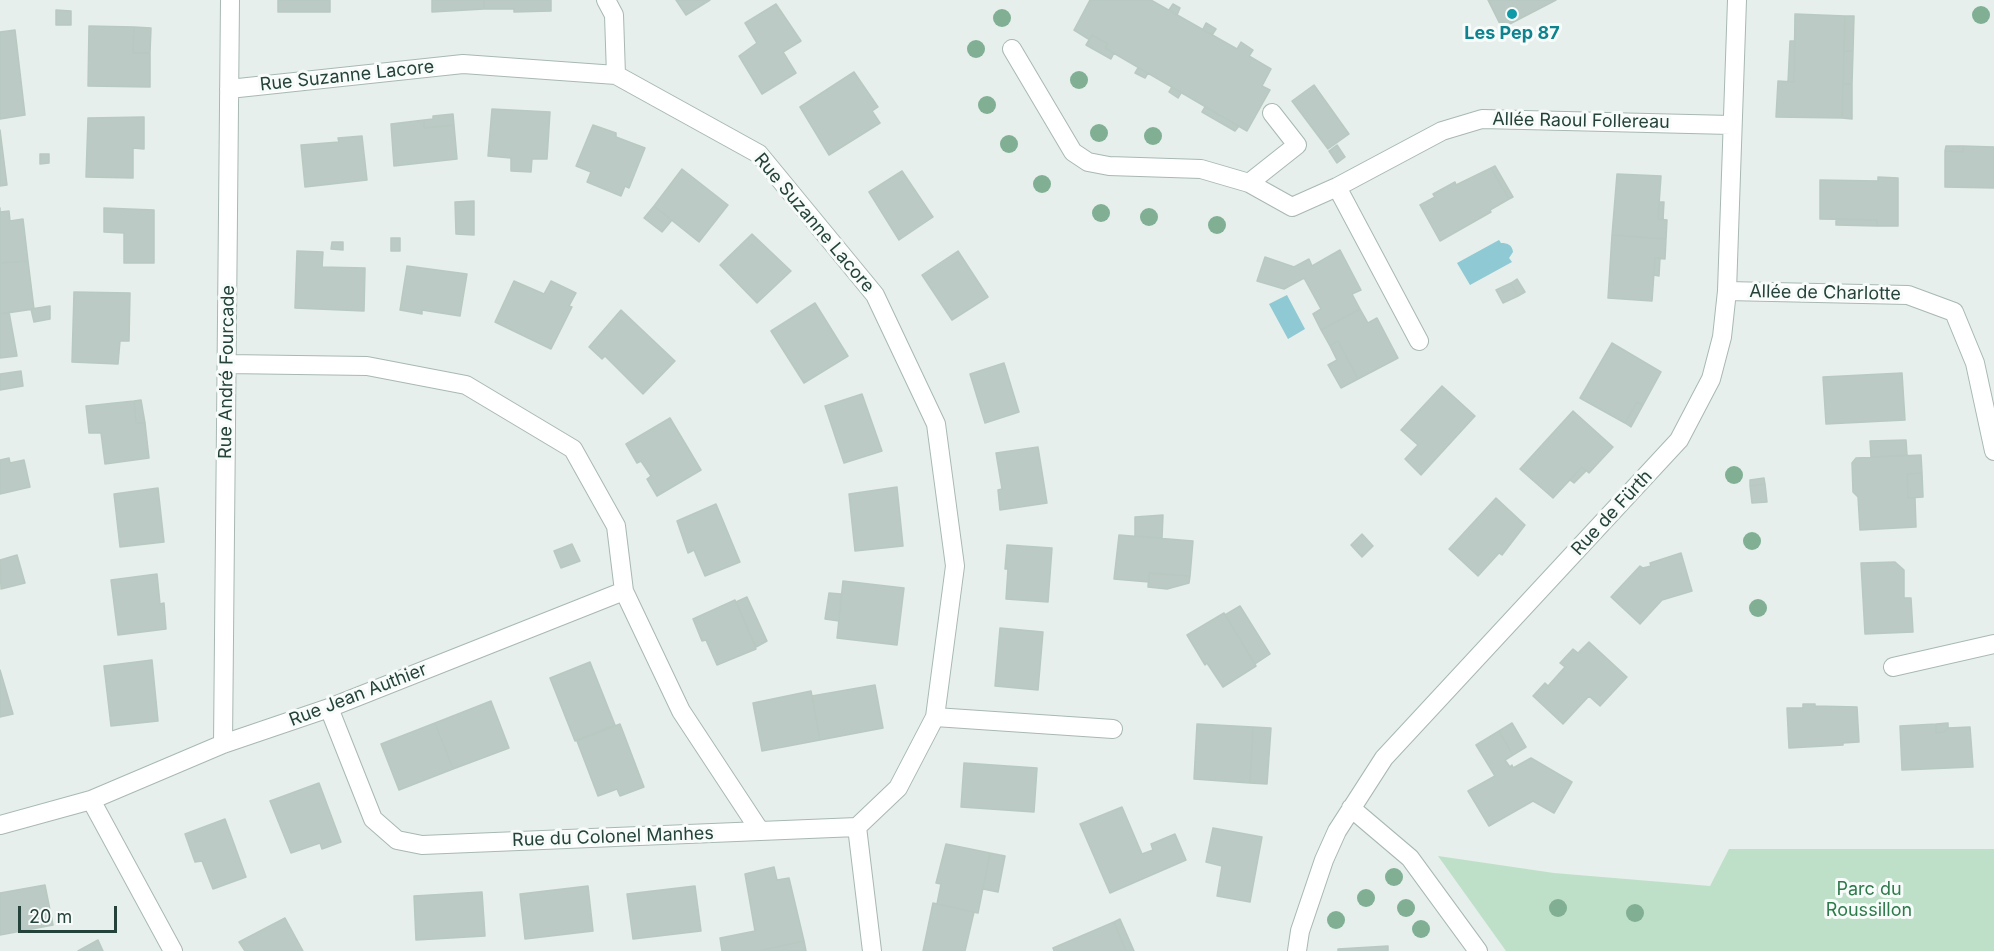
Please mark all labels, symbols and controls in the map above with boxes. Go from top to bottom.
marker: Les Pep 87 [1505,7,1519,21]
place label: Les Pep 87 [1464,23,1560,45]
street label: Rue Suzanne Lacore [259,56,435,96]
street label: Allée Raoul Follereau [1492,109,1670,133]
street label: Rue Suzanne Lacore [749,149,879,297]
street label: Allée de Charlotte [1749,281,1901,305]
street label: Rue André Fourcade [215,285,239,459]
street label: Rue de Fürth [1567,466,1657,560]
street label: Rue Jean Authier [286,659,430,731]
street label: Rue du Colonel Manhes [512,823,714,851]
park label: Parc du Roussillon [1826,879,1912,922]
scale bar [21,894,120,932]
text: 20 m [29,906,72,927]

